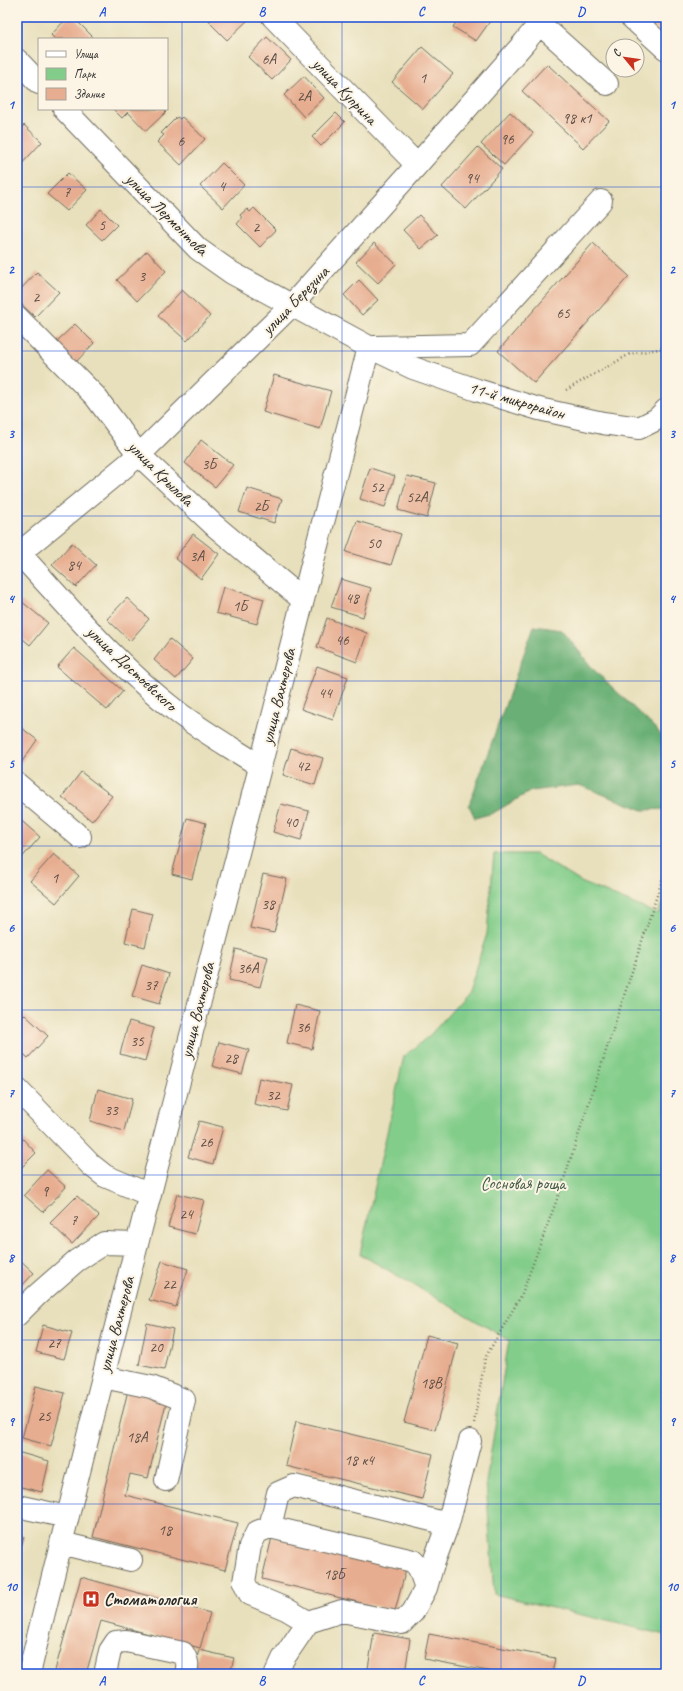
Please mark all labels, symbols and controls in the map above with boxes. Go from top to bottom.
text: A [99,4,107,20]
text: B [259,4,267,20]
text: C [418,4,426,20]
text: D [577,4,586,20]
legend [38,38,168,110]
north arrow [605,38,645,78]
text: Улица [74,46,99,62]
text: С [609,46,624,59]
house number: 6А [262,50,278,69]
street label: улица Куприна [307,53,383,130]
text: Парк [74,66,97,82]
house number: 1 [420,69,428,88]
text: Здание [74,86,105,102]
house number: 2А [297,87,313,106]
text: 1 [8,97,16,113]
text: 1 [669,97,677,113]
house number: 98 к1 [562,109,593,128]
house number: 96 [500,130,515,149]
house number: 6 [178,132,186,151]
street label: улица Лермонтова [120,168,214,261]
house number: 94 [465,169,480,188]
house number: 4 [219,177,227,196]
house number: 7 [64,183,72,202]
house number: 5 [99,216,107,235]
house number: 2 [253,218,261,237]
street label: улица Березина [257,260,335,341]
text: 2 [8,262,15,278]
text: 2 [669,262,676,278]
house number: 3 [139,267,147,286]
house number: 2 [33,288,41,307]
house number: 65 [556,304,571,323]
street label: 11-й микрорайон [466,377,568,424]
text: 3 [8,426,15,442]
text: 3 [669,426,676,442]
street label: улица Крылова [123,435,199,511]
house number: 3Б [202,455,219,474]
house number: 52 [370,478,385,497]
house number: 52А [406,488,429,507]
house number: 2Б [254,497,271,516]
house number: 50 [367,534,382,553]
house number: 3А [190,547,206,566]
house number: 84 [67,556,82,575]
house number: 48 [345,589,360,608]
text: 4 [8,591,16,607]
text: 4 [669,591,677,607]
house number: 1Б [233,597,250,616]
street label: улица Достоевского [81,620,183,717]
house number: 46 [335,631,350,650]
street label: улица Вахтерова [256,645,301,747]
house number: 44 [318,684,333,703]
text: 5 [8,756,15,772]
text: 5 [669,756,676,772]
house number: 42 [296,757,311,776]
house number: 40 [284,813,299,832]
house number: 1 [52,869,60,888]
house number: 38 [261,895,276,914]
text: 6 [8,920,15,936]
text: 6 [669,920,676,936]
street label: улица Вахтерова [175,959,220,1061]
house number: 36А [237,959,260,978]
house number: 37 [144,976,159,995]
house number: 36 [296,1018,311,1037]
house number: 35 [130,1032,145,1051]
house number: 28 [224,1049,239,1068]
text: 7 [8,1085,15,1101]
text: 7 [669,1085,676,1101]
house number: 32 [266,1086,281,1105]
house number: 33 [104,1101,119,1120]
house number: 26 [199,1133,214,1152]
park label: Сосновая роща [481,1173,567,1194]
house number: 9 [42,1182,50,1201]
house number: 24 [179,1205,194,1224]
house number: 7 [71,1211,79,1230]
text: 8 [8,1250,16,1266]
text: 8 [669,1250,677,1266]
street label: улица Вахтерова [93,1273,140,1375]
house number: 22 [162,1275,177,1294]
house number: 27 [47,1334,62,1353]
house number: 20 [149,1338,164,1357]
house number: 18В [420,1374,443,1393]
house number: 25 [37,1407,52,1426]
text: 9 [8,1414,15,1430]
text: 9 [669,1414,676,1430]
house number: 18А [126,1428,149,1447]
house number: 18 к4 [344,1451,375,1470]
house number: 18 [158,1521,173,1540]
house number: 18Б [323,1565,347,1584]
text: 10 [5,1579,18,1595]
text: 10 [666,1579,679,1595]
hospital icon: Стоматология [81,1589,101,1609]
place label: Стоматология [104,1589,198,1610]
text: A [99,1673,107,1689]
text: B [259,1673,267,1689]
text: C [418,1673,426,1689]
text: D [577,1673,586,1689]

